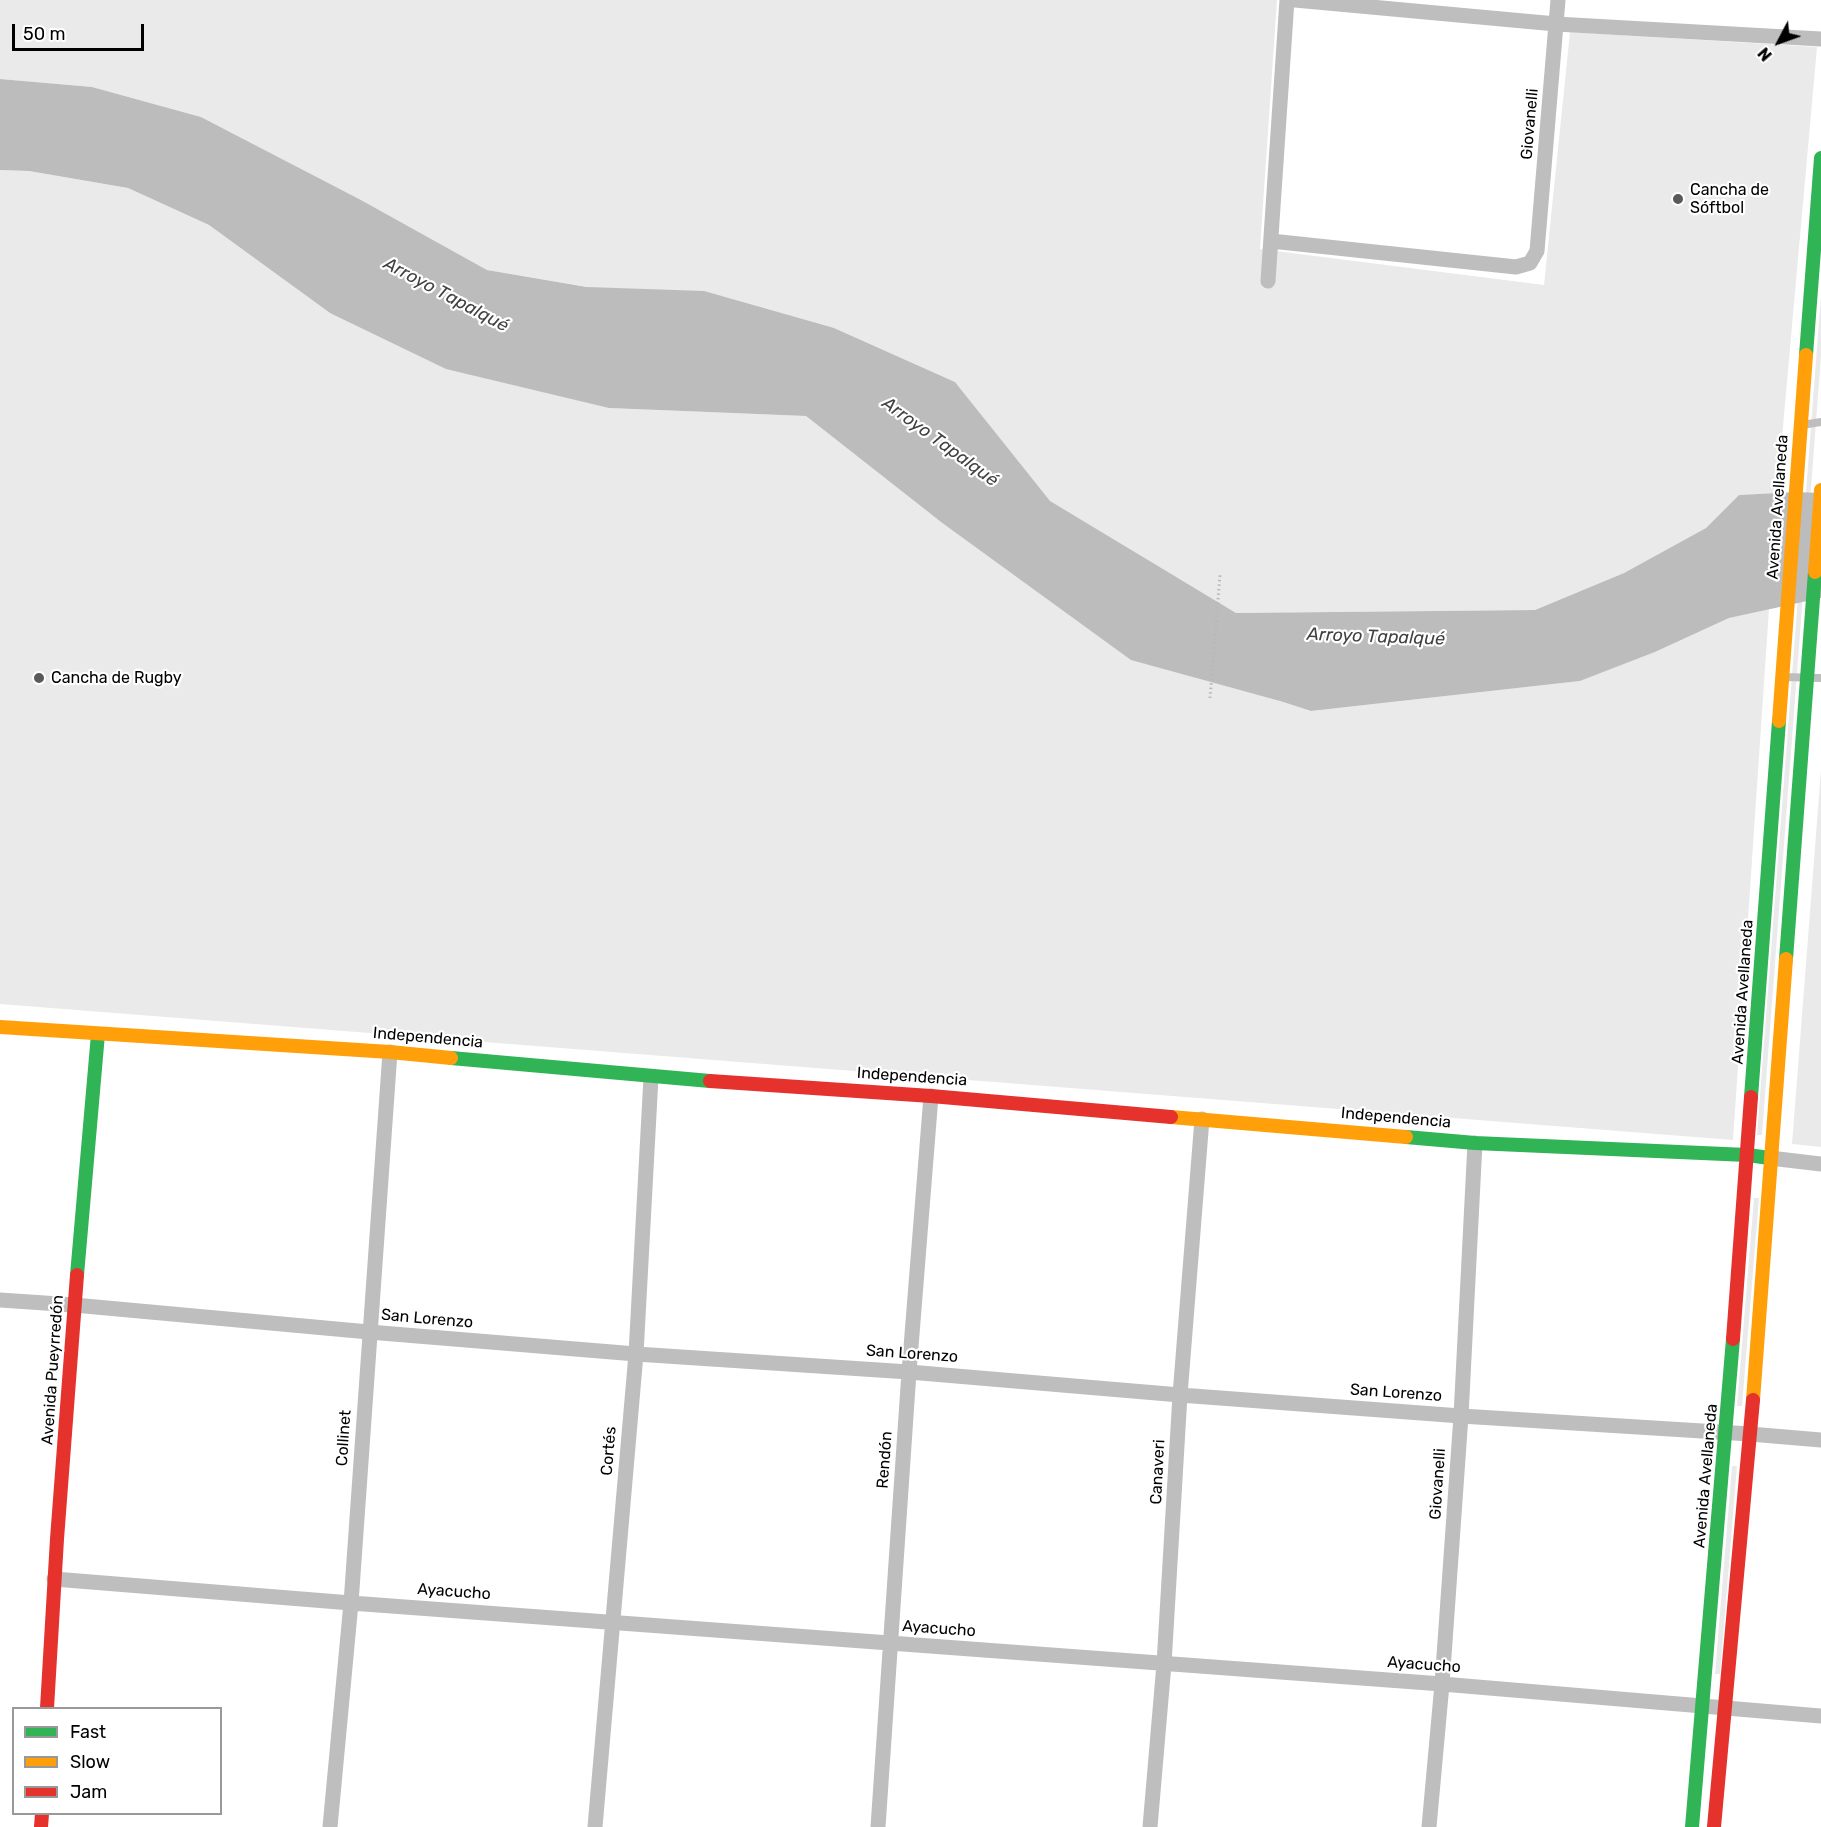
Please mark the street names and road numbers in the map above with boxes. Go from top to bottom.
street label: Giovanelli [1517,88,1543,160]
street label: Avenida Avellaneda [1763,434,1793,580]
street label: Avenida Avellaneda [1728,919,1758,1065]
street label: Independencia [372,1024,484,1052]
street label: Independencia [856,1064,968,1090]
street label: Independencia [1340,1104,1452,1132]
street label: Avenida Pueyrredón [38,1294,68,1446]
street label: San Lorenzo [380,1305,474,1333]
street label: San Lorenzo [865,1341,959,1367]
street label: San Lorenzo [1349,1380,1443,1406]
street label: Avenida Avellaneda [1690,1403,1722,1549]
street label: Collinet [332,1409,356,1467]
street label: Cortés [597,1426,621,1476]
street label: Rendón [873,1431,897,1489]
street label: Canaveri [1147,1439,1169,1505]
street label: Giovanelli [1426,1448,1450,1520]
street label: Ayacucho [417,1580,491,1604]
street label: Ayacucho [902,1617,976,1641]
street label: Ayacucho [1387,1653,1461,1677]

